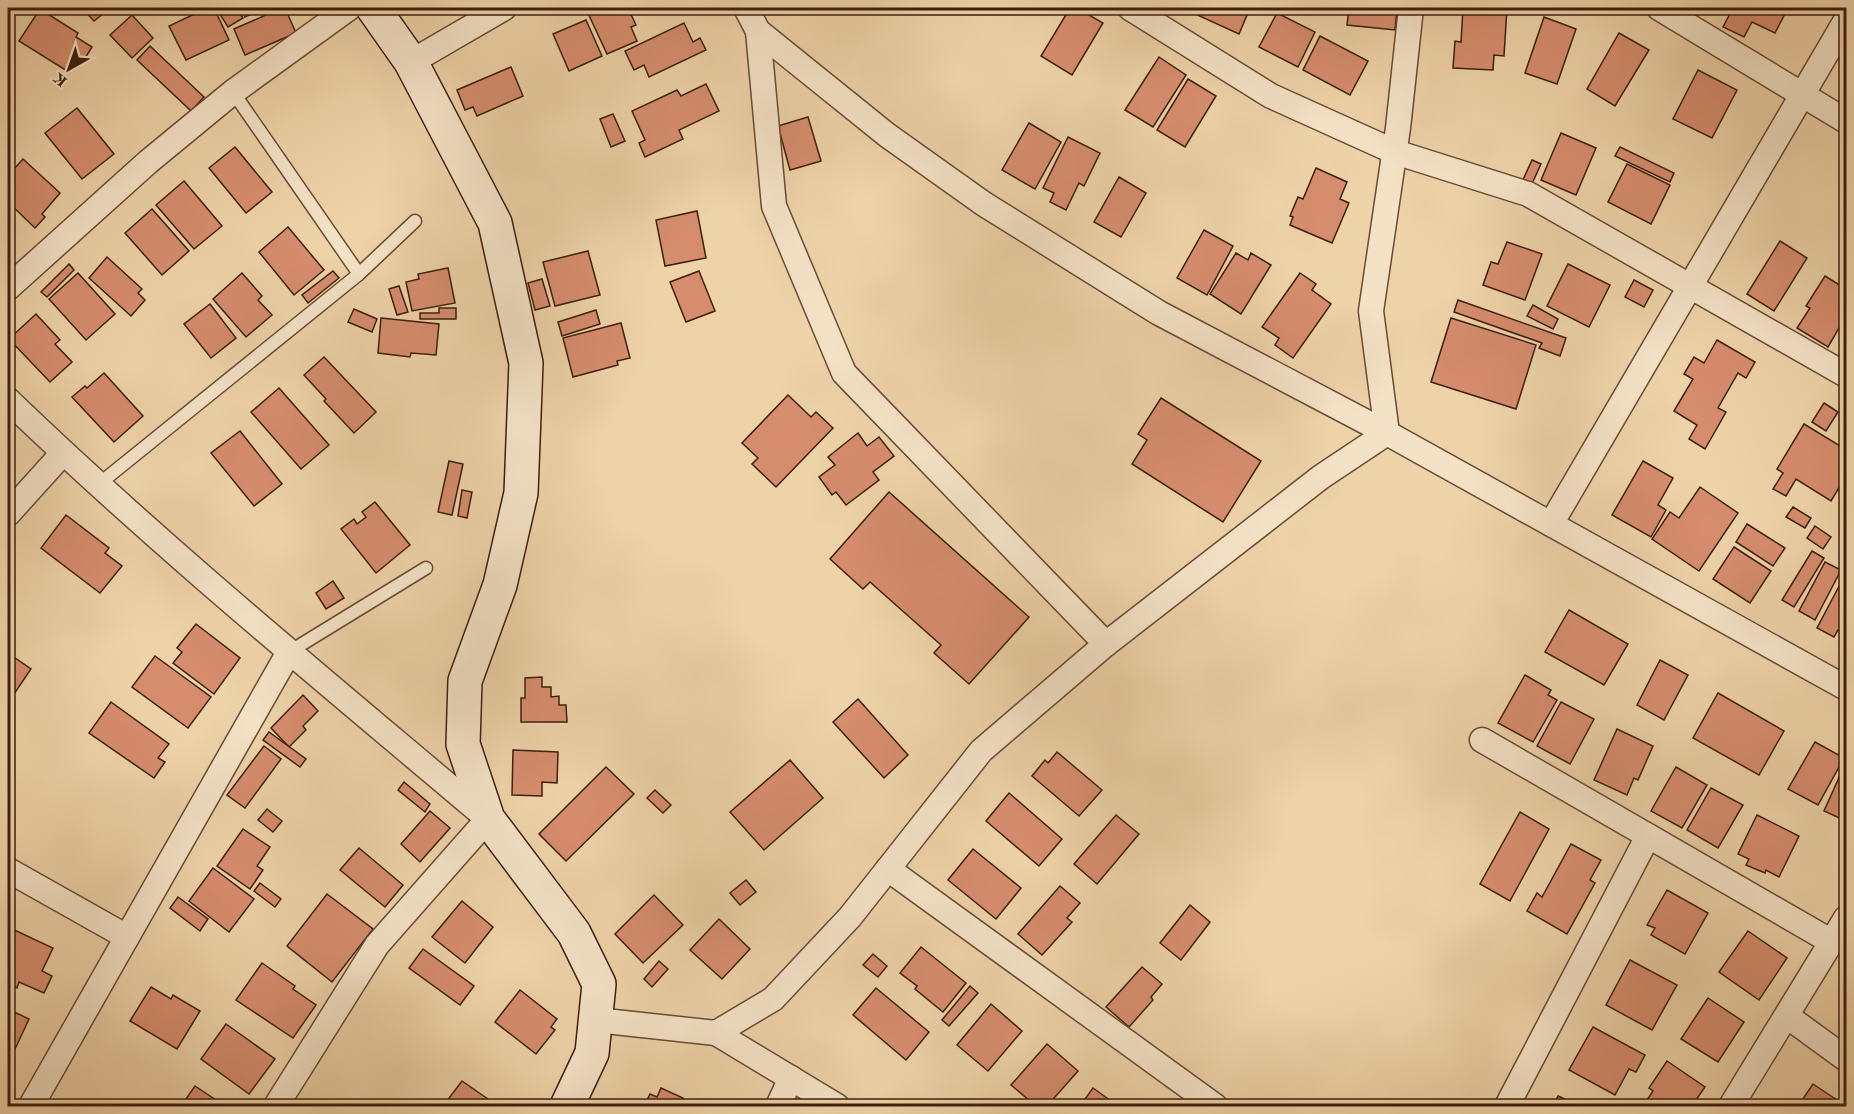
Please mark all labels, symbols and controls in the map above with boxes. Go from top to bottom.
north arrow [39,39,99,99]
text: K [48,68,71,92]

